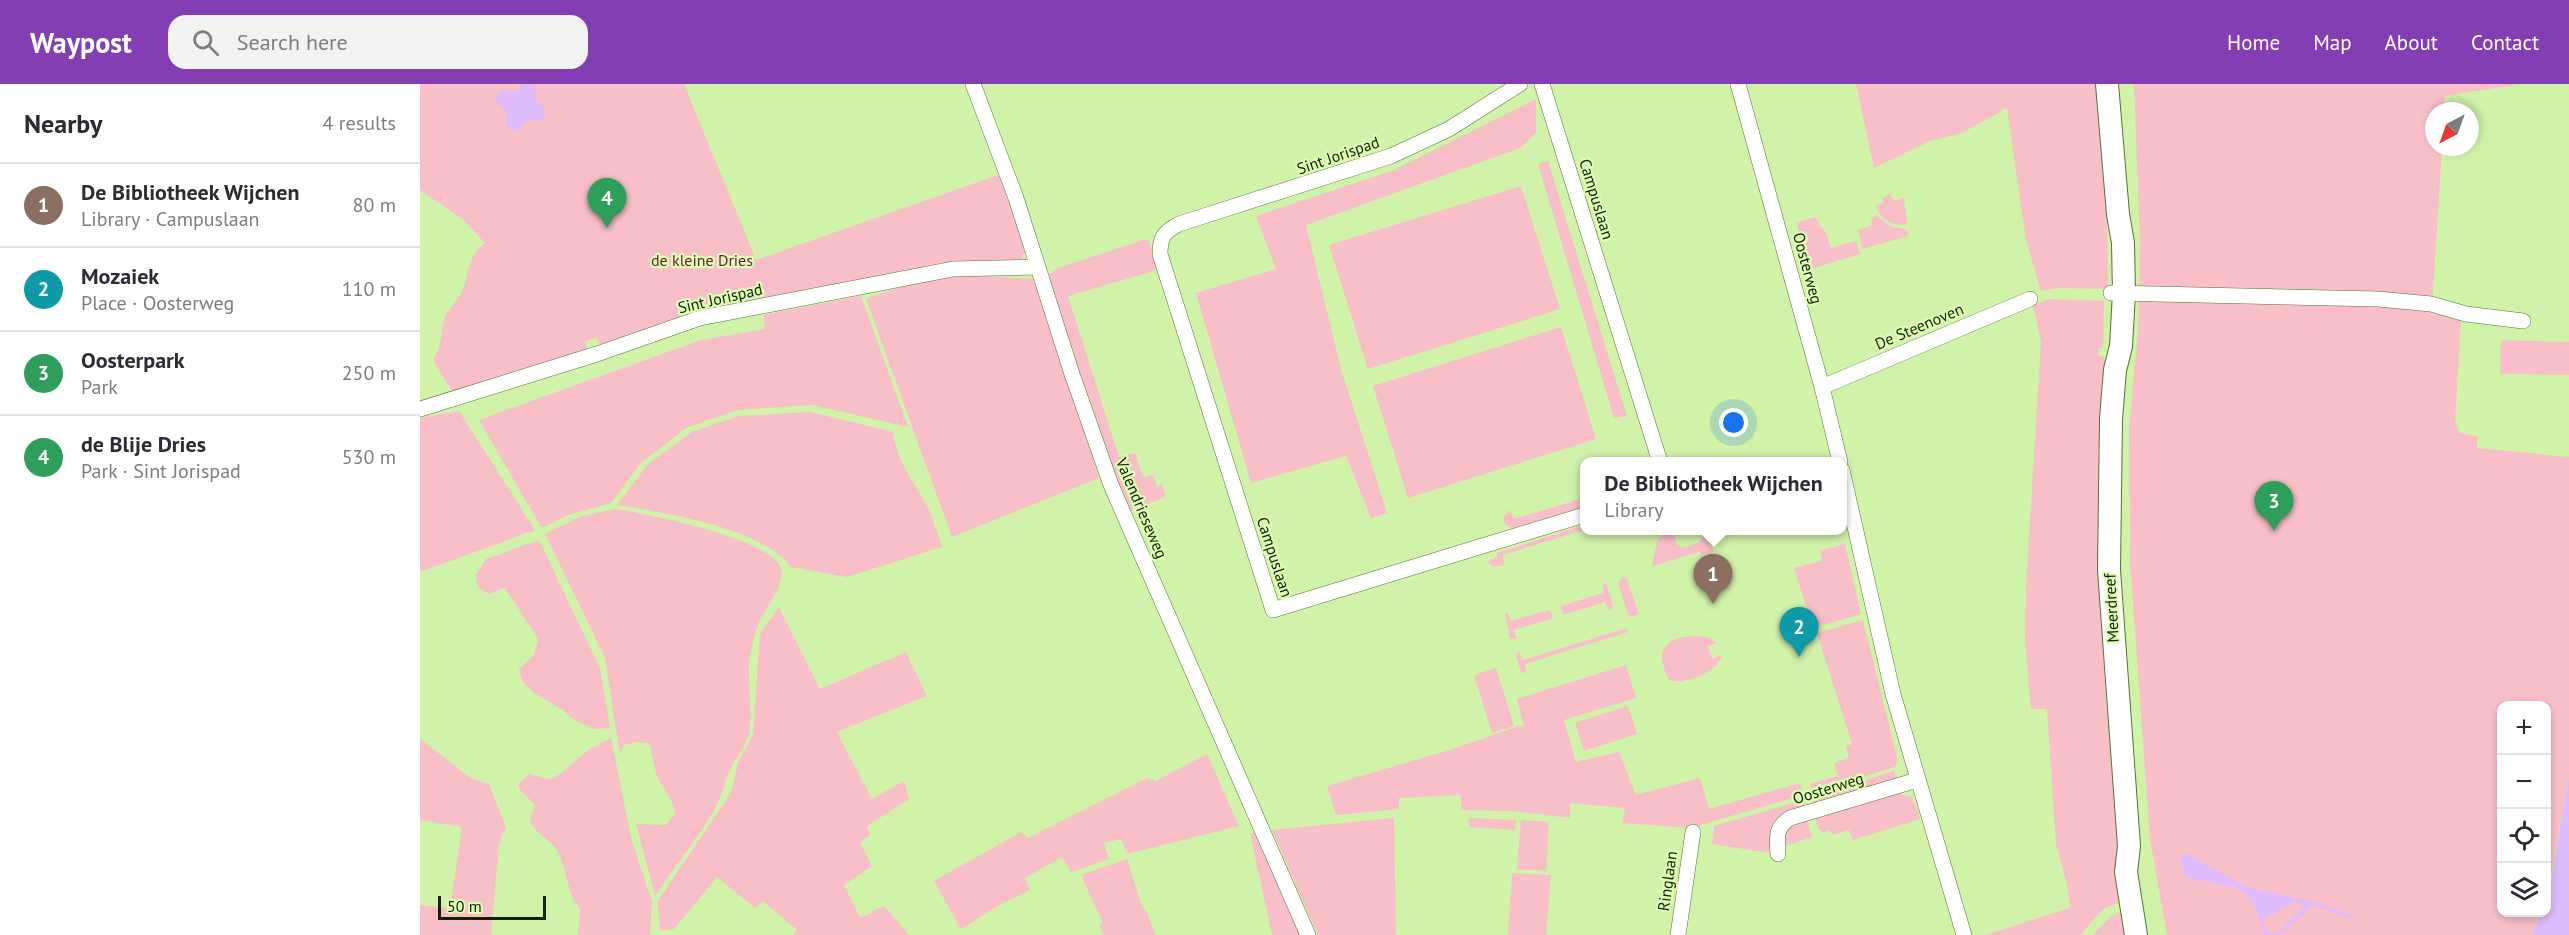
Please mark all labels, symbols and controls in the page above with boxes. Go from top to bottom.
search box [168,15,588,69]
text: Waypost [30,24,132,61]
icon: search [189,26,222,59]
text: Search here [237,28,348,56]
text: Home [2227,29,2280,56]
text: Map [2313,29,2352,56]
text: About [2385,29,2438,56]
text: Contact [2471,29,2539,56]
north arrow [2425,102,2479,156]
text: Nearby [24,107,102,140]
text: 4 results [323,110,396,136]
street label: Sint Jorispad [1294,132,1382,178]
street label: Campuslaan [1575,156,1619,242]
text: De Bibliotheek Wijchen [81,178,299,206]
pin: 4 [588,178,627,228]
text: 1 [38,192,49,218]
text: 80 m [353,192,396,218]
text: Library · Campuslaan [81,206,260,232]
street label: Oosterweg [1789,230,1827,306]
park label: de kleine Dries [651,250,753,270]
text: Mozaiek [81,262,159,290]
text: 2 [38,276,49,302]
text: 110 m [342,276,396,302]
street label: Sint Jorispad [676,279,764,317]
text: Place · Oosterweg [81,290,234,316]
street label: De Steenoven [1872,298,1966,354]
text: Oosterpark [81,346,185,374]
text: 3 [38,360,49,386]
text: 250 m [342,360,396,386]
text: Park [81,374,118,400]
your location [1719,408,1748,437]
text: de Blije Dries [81,430,206,458]
text: 4 [38,444,49,470]
text: 530 m [342,444,396,470]
street label: Valendrieseweg [1111,454,1172,561]
popup [1580,457,1847,535]
text: Park · Sint Jorispad [81,458,241,484]
text: De Bibliotheek Wijchen [1604,469,1823,497]
pin: 3 [2254,482,2294,531]
text: Library [1604,497,1664,523]
street label: Campuslaan [1253,514,1297,600]
pin: 1 [1694,554,1732,604]
street label: Meerdreef [2099,572,2123,643]
pin: 2 [1780,608,1818,657]
map controls [2497,701,2551,917]
button: + [2497,701,2551,755]
button: − [2497,755,2551,809]
street label: Oosterweg [1790,768,1866,808]
button: locate [2497,809,2551,863]
street label: Ringlaan [1653,850,1681,912]
button: layers [2497,863,2551,917]
scale bar [438,893,546,920]
text: 50 m [447,896,482,916]

